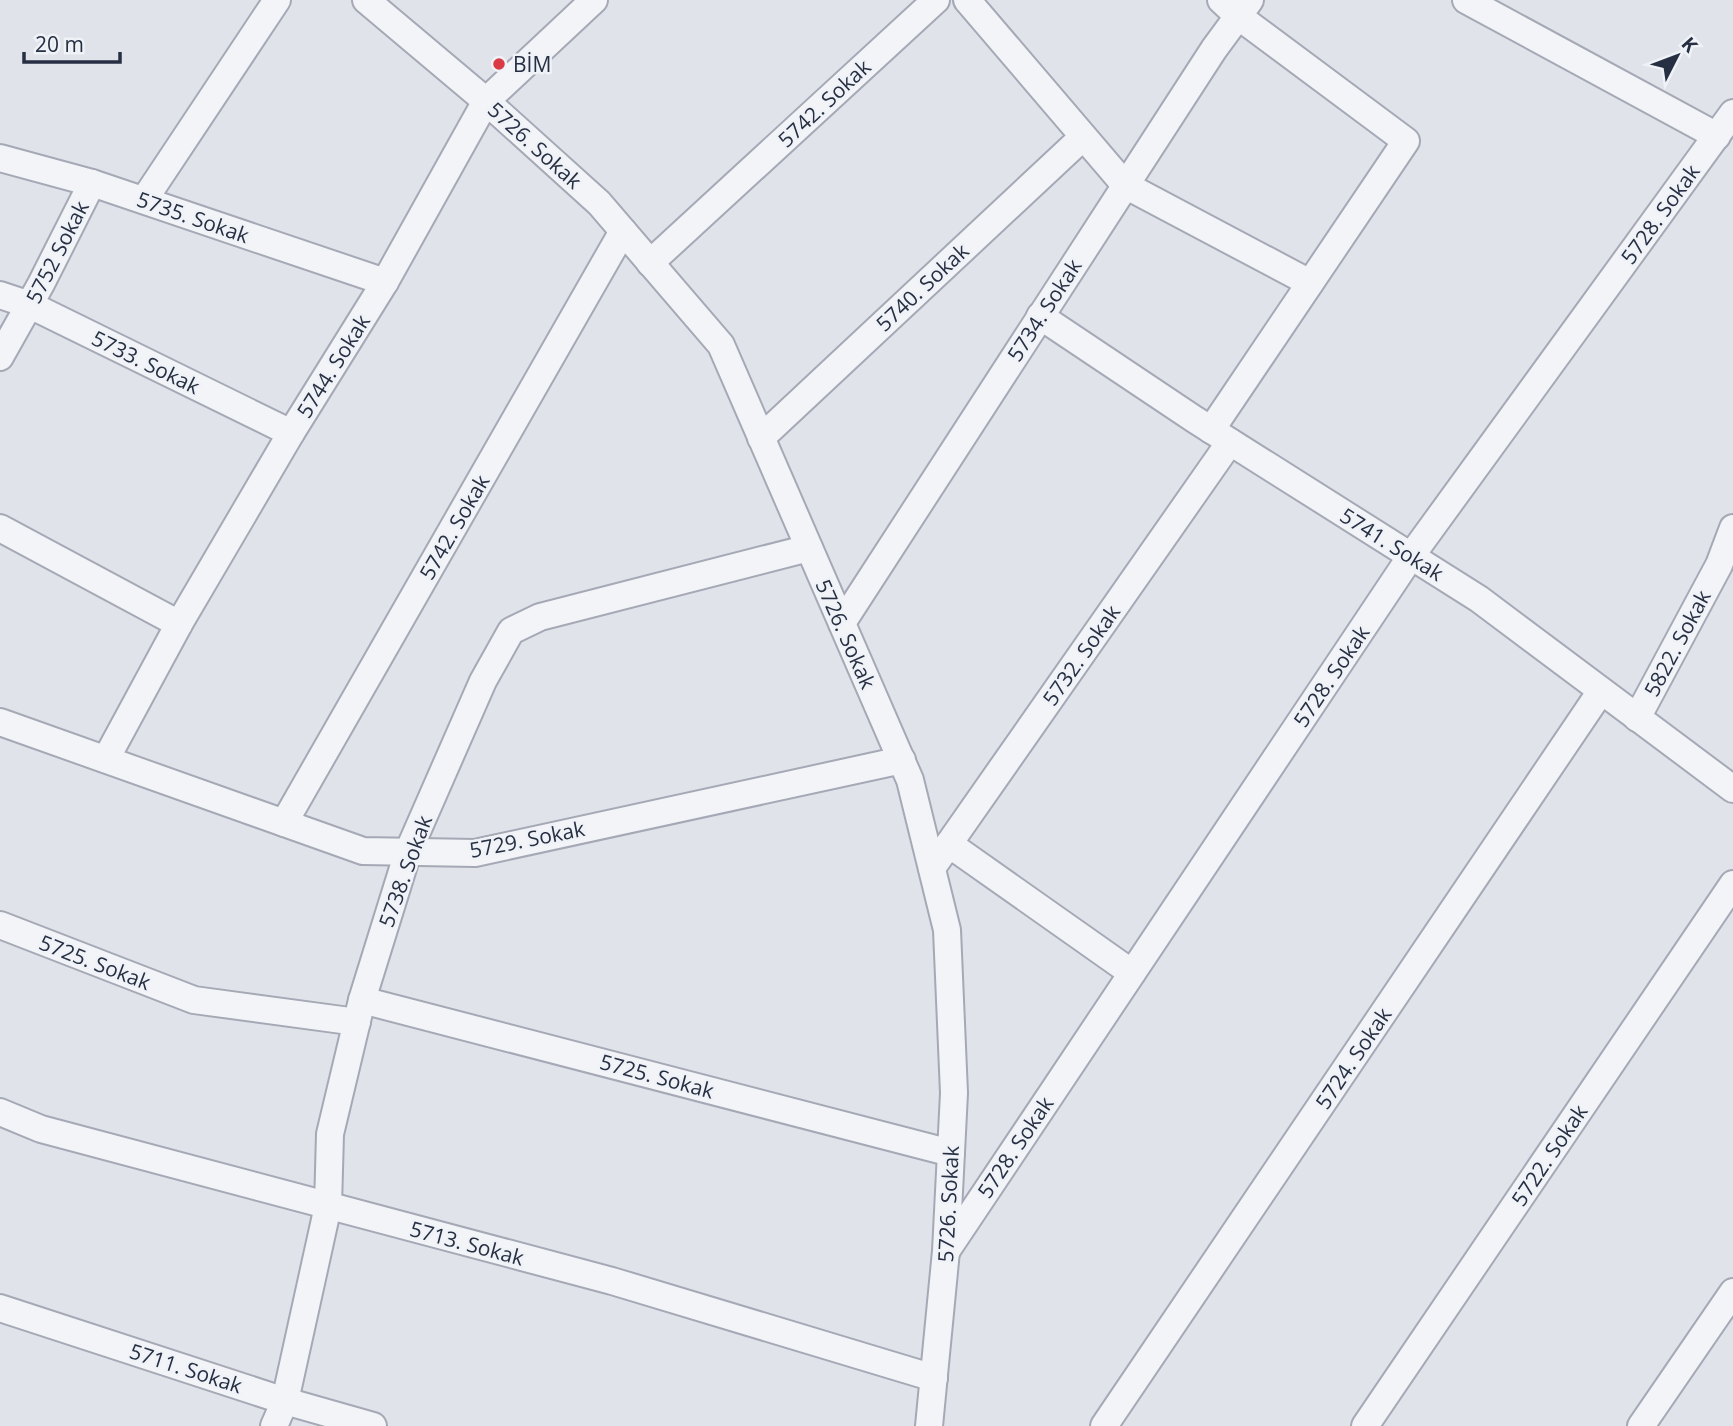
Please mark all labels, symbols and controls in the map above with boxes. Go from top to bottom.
scale bar [24,21,121,65]
north arrow [1642,21,1712,91]
text: 20 m [35,30,84,58]
text: K [1676,31,1704,58]
place label: BİM [513,50,551,78]
street label: 5742. Sokak [772,53,876,153]
marker: BİM [491,56,507,72]
street label: 5726. Sokak [482,95,588,195]
street label: 5728. Sokak [1614,158,1706,270]
street label: 5735. Sokak [133,185,253,249]
street label: 5752 Sokak [19,196,95,308]
street label: 5740. Sokak [870,237,974,337]
street label: 5734. Sokak [1000,253,1088,367]
street label: 5744. Sokak [290,309,376,423]
street label: 5733. Sokak [87,324,205,400]
street label: 5742. Sokak [413,469,495,585]
street label: 5741. Sokak [1335,501,1449,587]
street label: 5726. Sokak [809,575,883,693]
street label: 5822. Sokak [1637,585,1717,701]
street label: 5732. Sokak [1036,599,1126,711]
street label: 5728. Sokak [1287,620,1375,732]
street label: 5738. Sokak [372,811,438,931]
street label: 5729. Sokak [467,814,587,864]
street label: 5725. Sokak [35,928,155,996]
street label: 5724. Sokak [1309,1002,1397,1114]
street label: 5725. Sokak [597,1047,717,1105]
street label: 5728. Sokak [971,1091,1059,1203]
street label: 5722. Sokak [1505,1099,1593,1211]
street label: 5726. Sokak [931,1145,965,1263]
street label: 5713. Sokak [407,1214,527,1272]
street label: 5711. Sokak [126,1337,246,1399]

